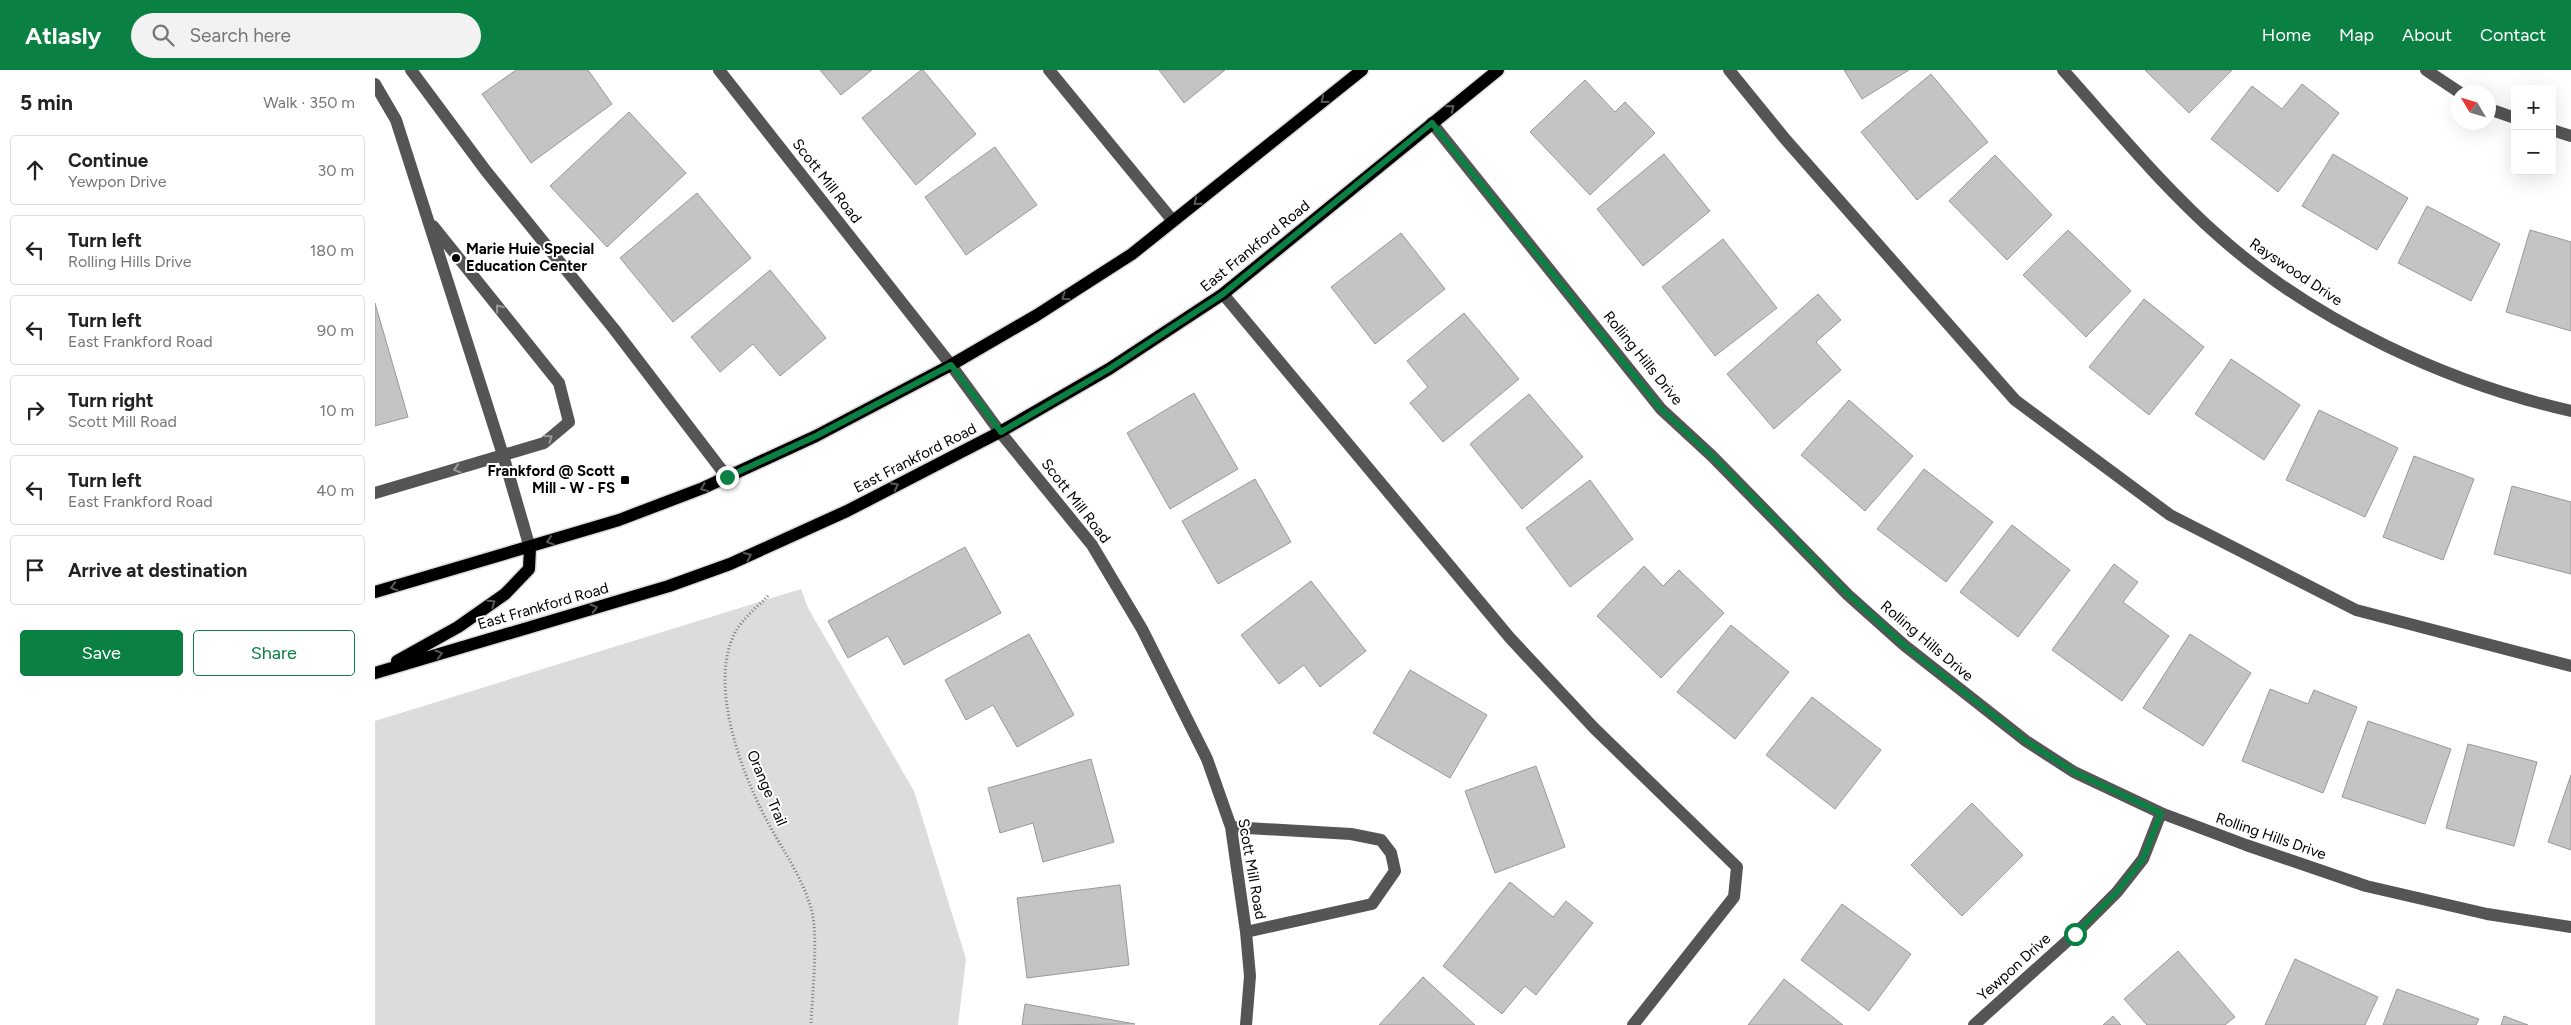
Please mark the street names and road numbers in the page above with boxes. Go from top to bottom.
street label: Scott Mill Road [788,135,866,227]
street label: East Frankford Road [1197,196,1313,296]
street label: Rayswood Drive [2246,234,2346,310]
street label: Rolling Hills Drive [1600,307,1686,409]
street label: East Frankford Road [851,419,979,497]
street label: Scott Mill Road [1037,455,1115,547]
street label: East Frankford Road [475,579,611,633]
street label: Rolling Hills Drive [1877,597,1977,685]
street label: Orange Trail [743,747,791,829]
street label: Rolling Hills Drive [2213,809,2329,863]
street label: Scott Mill Road [1234,817,1270,921]
street label: Yewpon Drive [1974,929,2054,1005]

